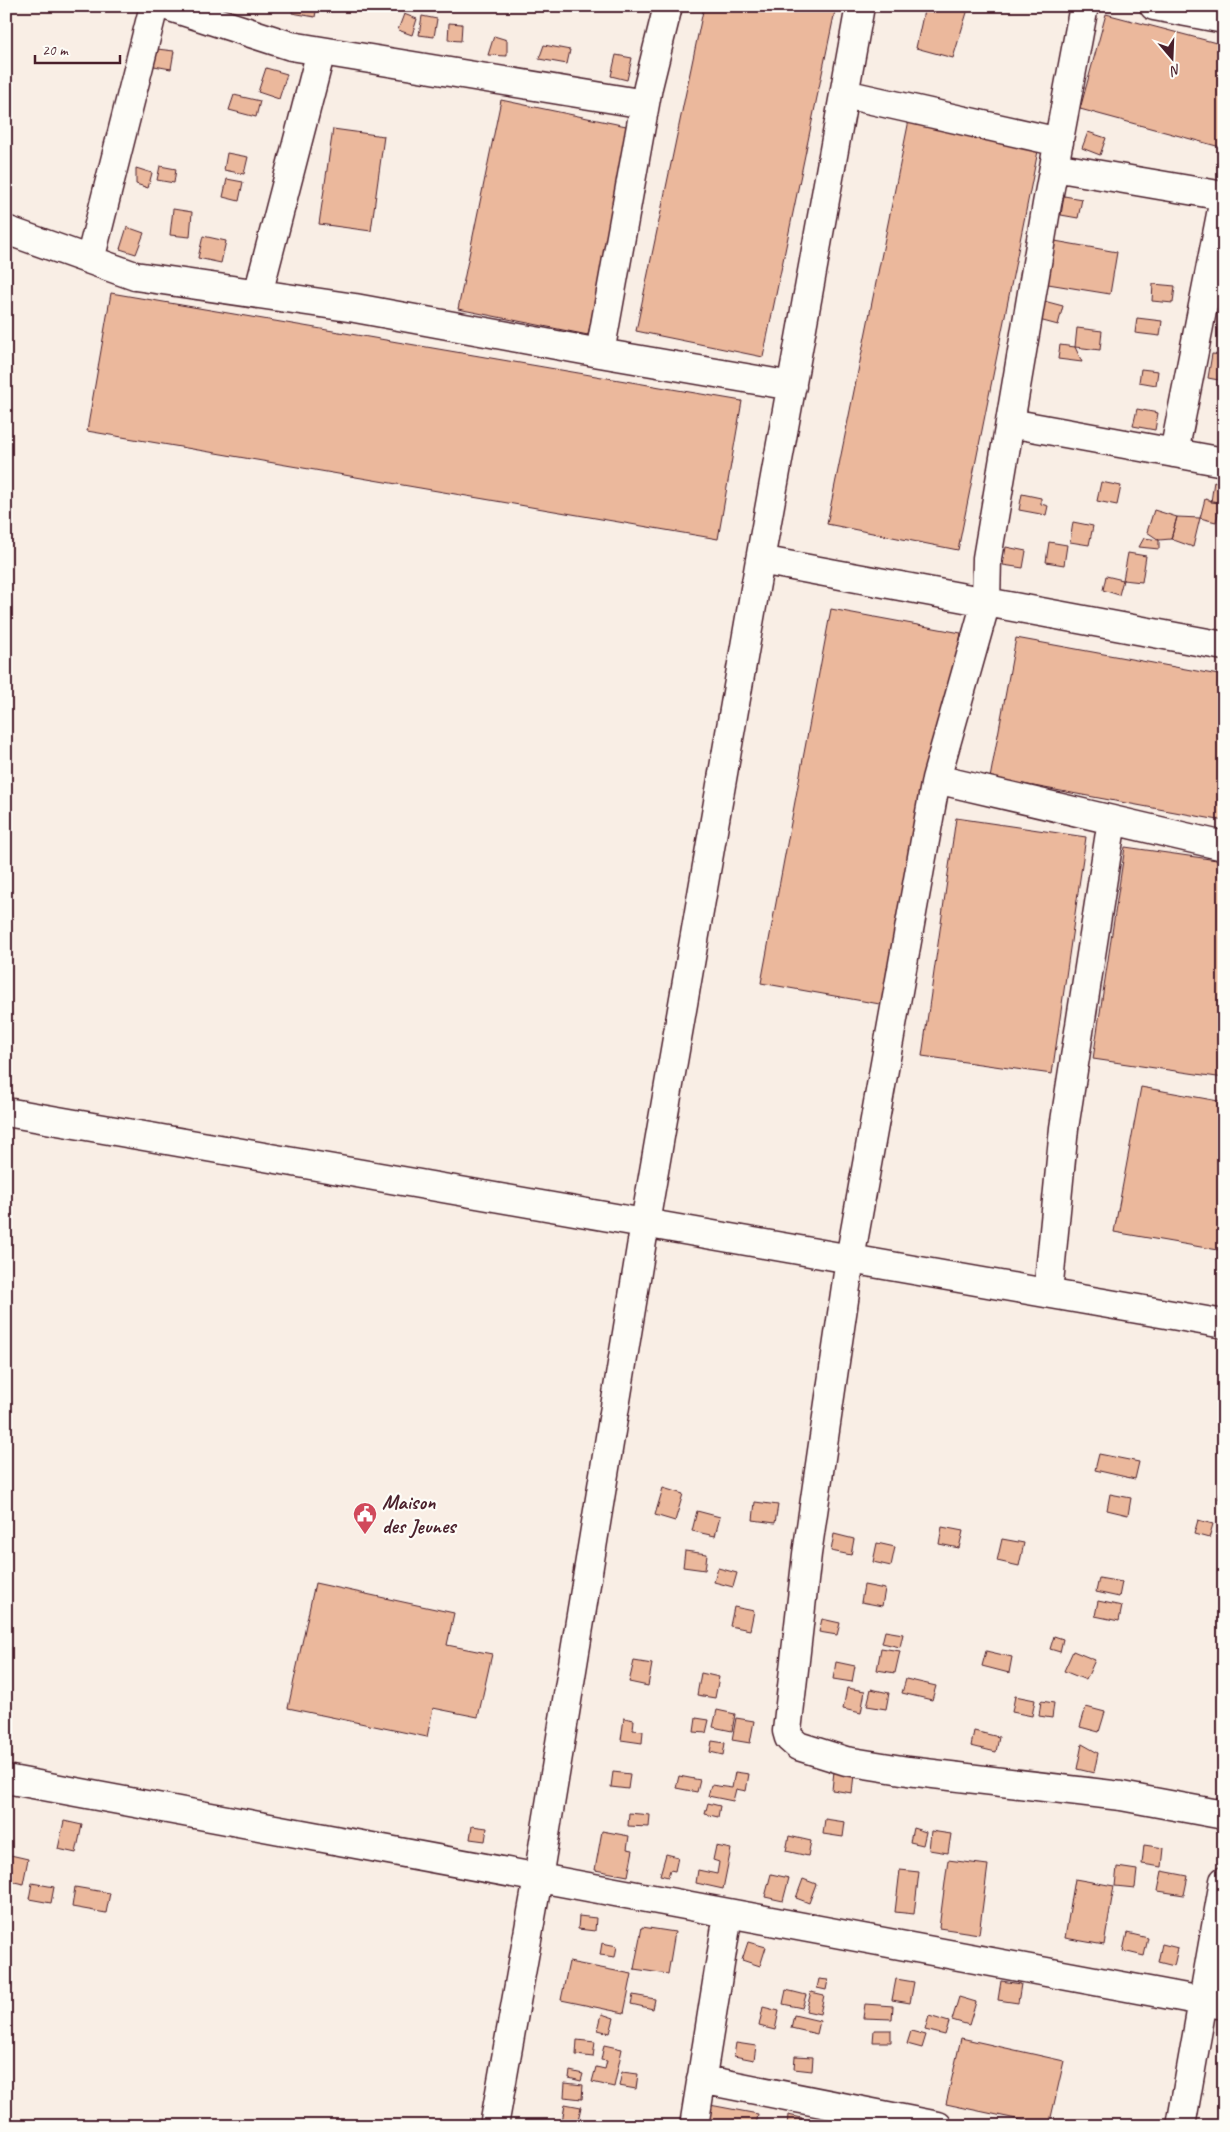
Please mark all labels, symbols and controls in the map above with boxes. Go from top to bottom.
scale bar [35,32,120,64]
north arrow [1148,32,1198,82]
text: 20 m [42,41,69,60]
text: N [1167,60,1183,80]
place label: Maison des Jeunes [382,1489,458,1539]
public building icon: Maison des Jeunes [352,1501,378,1535]

